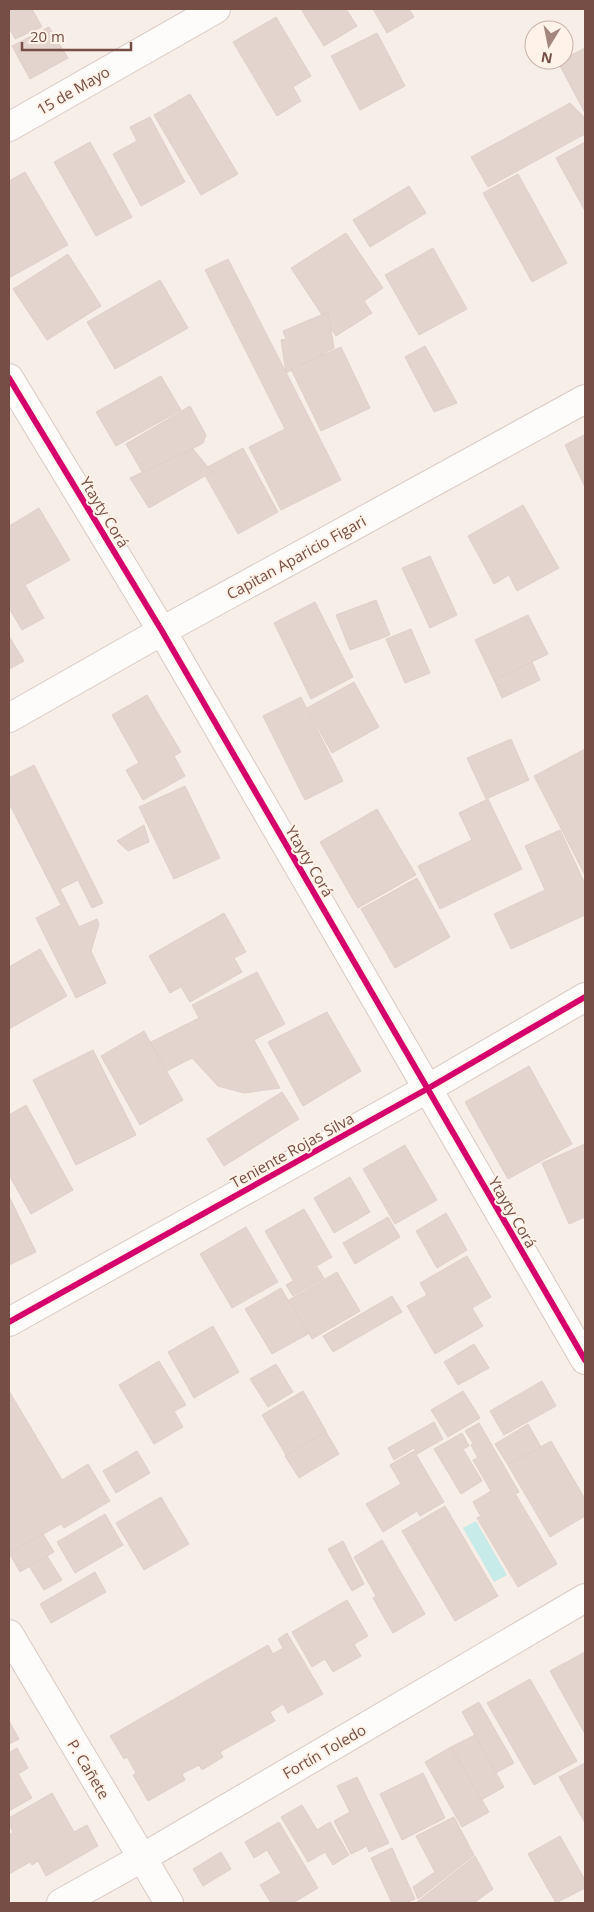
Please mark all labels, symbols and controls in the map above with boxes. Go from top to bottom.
scale bar [22,20,131,52]
north arrow [524,20,574,70]
text: 20 m [30,26,65,46]
text: N [539,48,554,69]
street label: 15 de Mayo [33,61,113,119]
street label: Ytayty Corá [76,473,134,551]
street label: Capitan Aparicio Figari [223,510,369,604]
street label: Ytayty Corá [282,822,338,900]
street label: Teniente Rojas Silva [227,1108,357,1192]
street label: Ytayty Corá [485,1173,541,1251]
street label: Fortín Toledo [279,1719,369,1783]
street label: P. Cañete [63,1736,115,1802]

